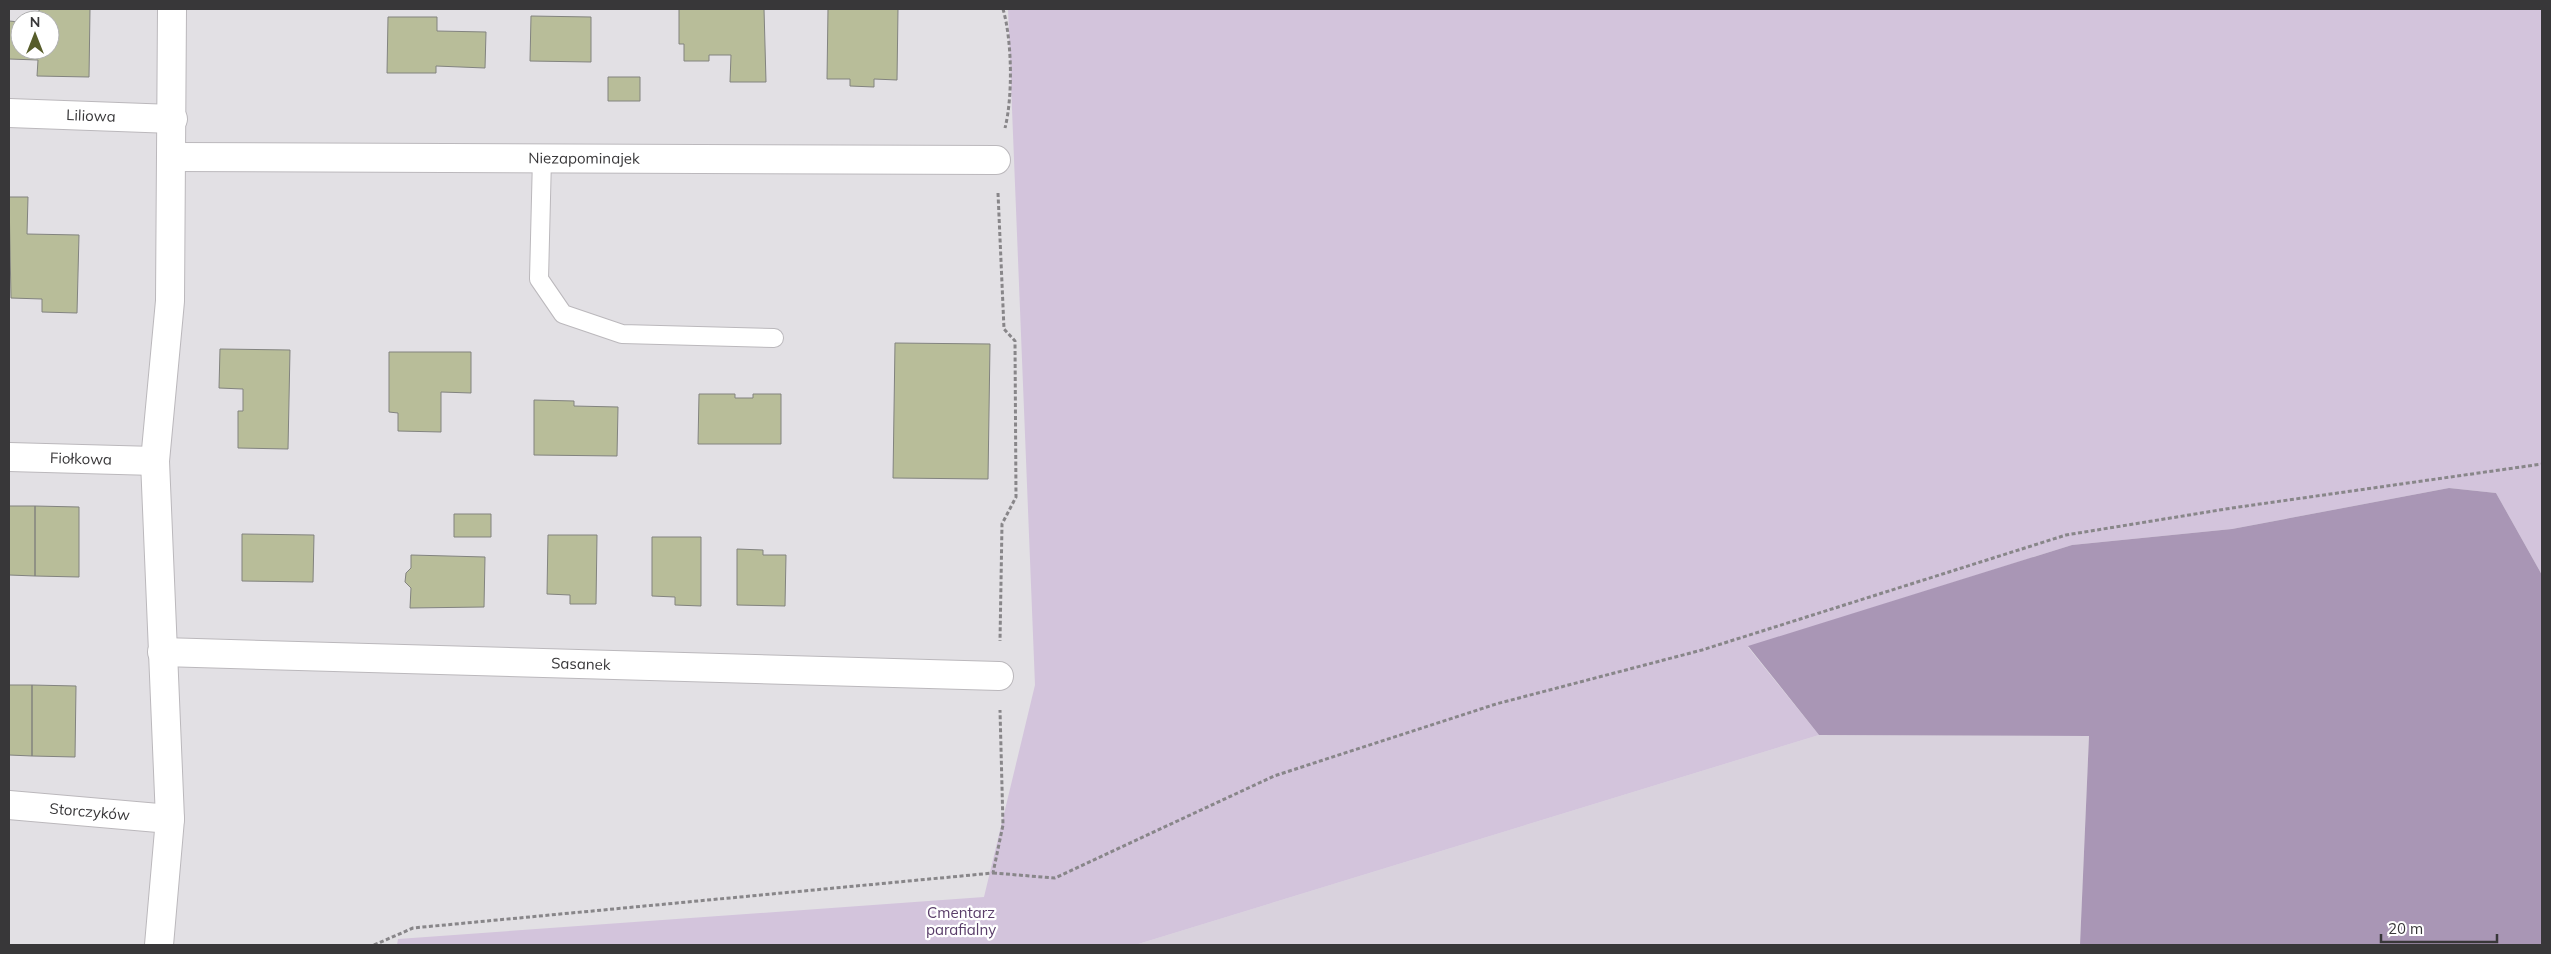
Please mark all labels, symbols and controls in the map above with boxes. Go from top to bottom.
north arrow [10,10,60,60]
text: N [30,13,40,31]
street label: Liliowa [66,105,116,126]
street label: Niezapominajek [528,148,640,168]
street label: Fiołkowa [50,448,112,469]
street label: Sasanek [551,653,611,674]
street label: Storczyków [49,799,131,824]
park label: Cmentarz parafialny [926,903,996,939]
scale bar [2381,912,2497,944]
text: 20 m [2388,919,2423,938]

